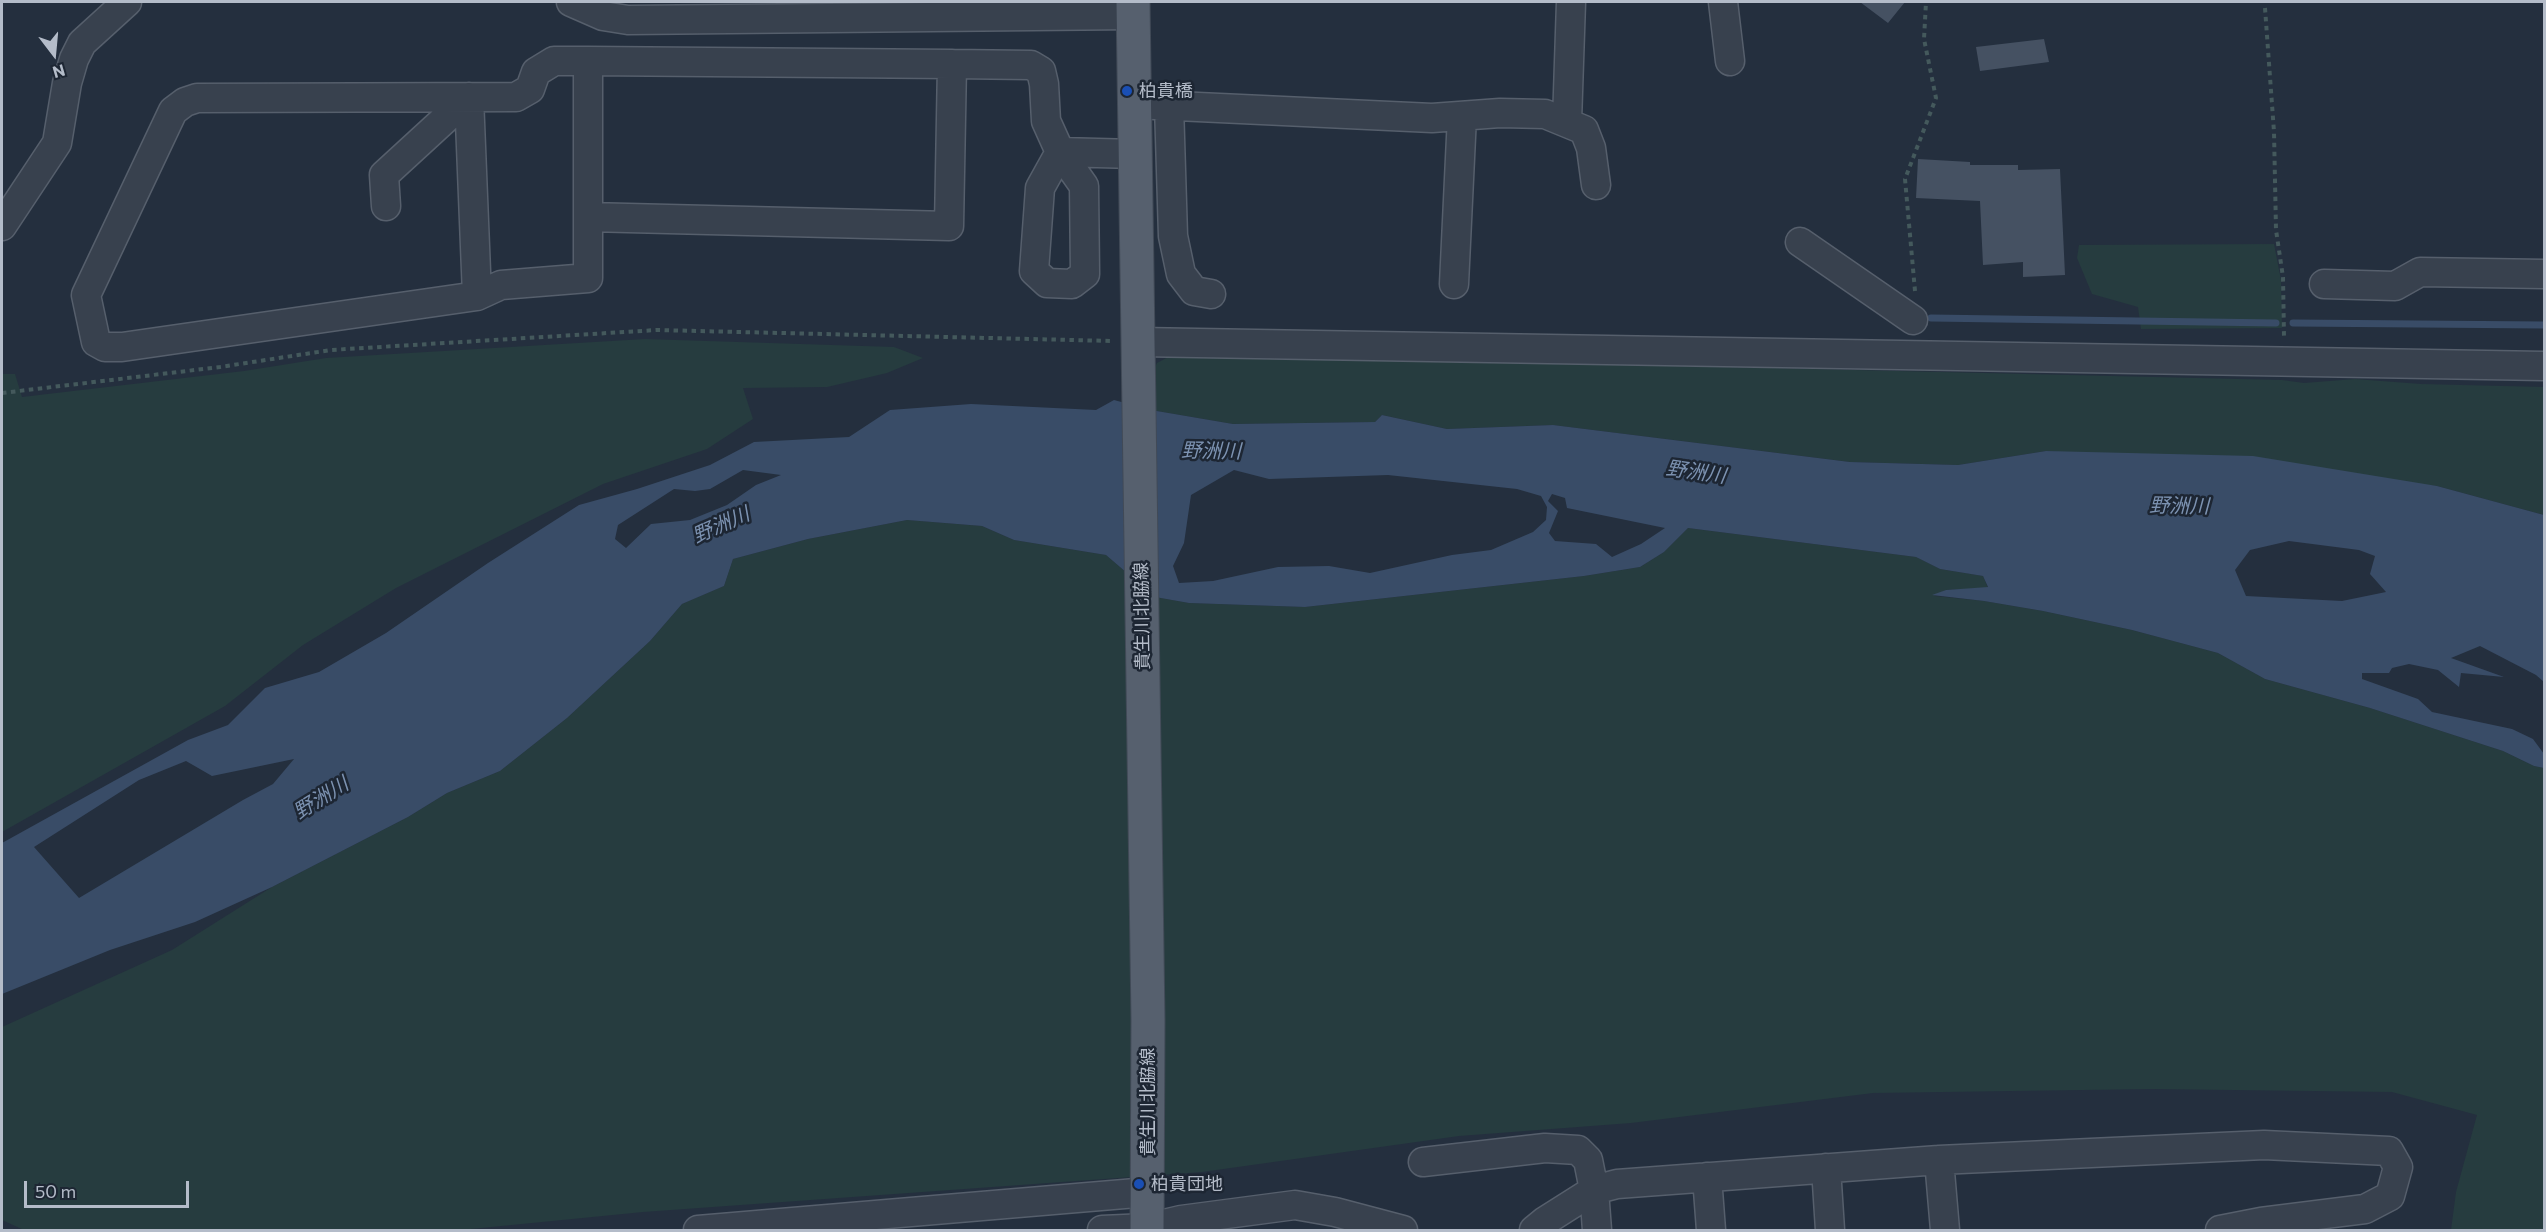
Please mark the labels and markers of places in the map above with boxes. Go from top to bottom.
place label: 柏貴橋 [1139,80,1193,102]
marker: 柏貴橋 [1120,84,1134,98]
place label: 柏貴団地 [1151,1173,1223,1195]
marker: 柏貴団地 [1132,1177,1146,1191]

